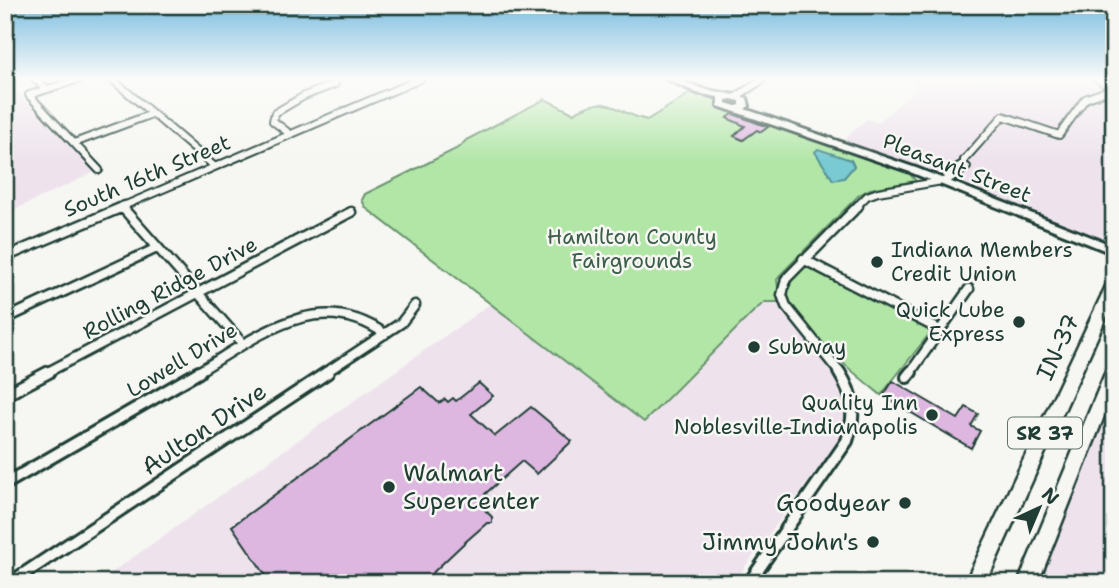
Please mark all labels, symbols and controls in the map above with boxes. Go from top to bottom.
street label: Pleasant Street [879,127,1035,209]
street label: South 16th Street [59,128,235,224]
park label: Hamilton County Fairgrounds [547,223,717,275]
street label: Rolling Ridge Drive [78,230,262,346]
place label: Indiana Members Credit Union [891,236,1073,288]
marker: Indiana Members Credit Union [869,254,885,270]
place label: Quick Lube Express [896,296,1005,348]
street label: IN-37 [1029,309,1087,385]
marker: Quick Lube Express [1011,314,1027,330]
street label: Lowell Drive [121,316,243,404]
place label: Subway [768,333,846,361]
marker: Subway [746,339,762,355]
street label: Aulton Drive [135,375,273,483]
place label: Quality Inn Noblesville-Indianapolis [674,389,918,441]
marker: Quality Inn Noblesville-Indianapolis [924,407,940,423]
road number: SR 37 [1008,418,1082,448]
place label: Walmart Supercenter [403,457,540,517]
north arrow [1004,472,1074,542]
marker: Walmart Supercenter [381,479,397,495]
text: N [1036,482,1065,510]
place label: Goodyear [776,487,891,519]
marker: Goodyear [897,495,913,511]
place label: Jimmy John's [702,526,859,558]
marker: Jimmy John's [865,534,881,550]

